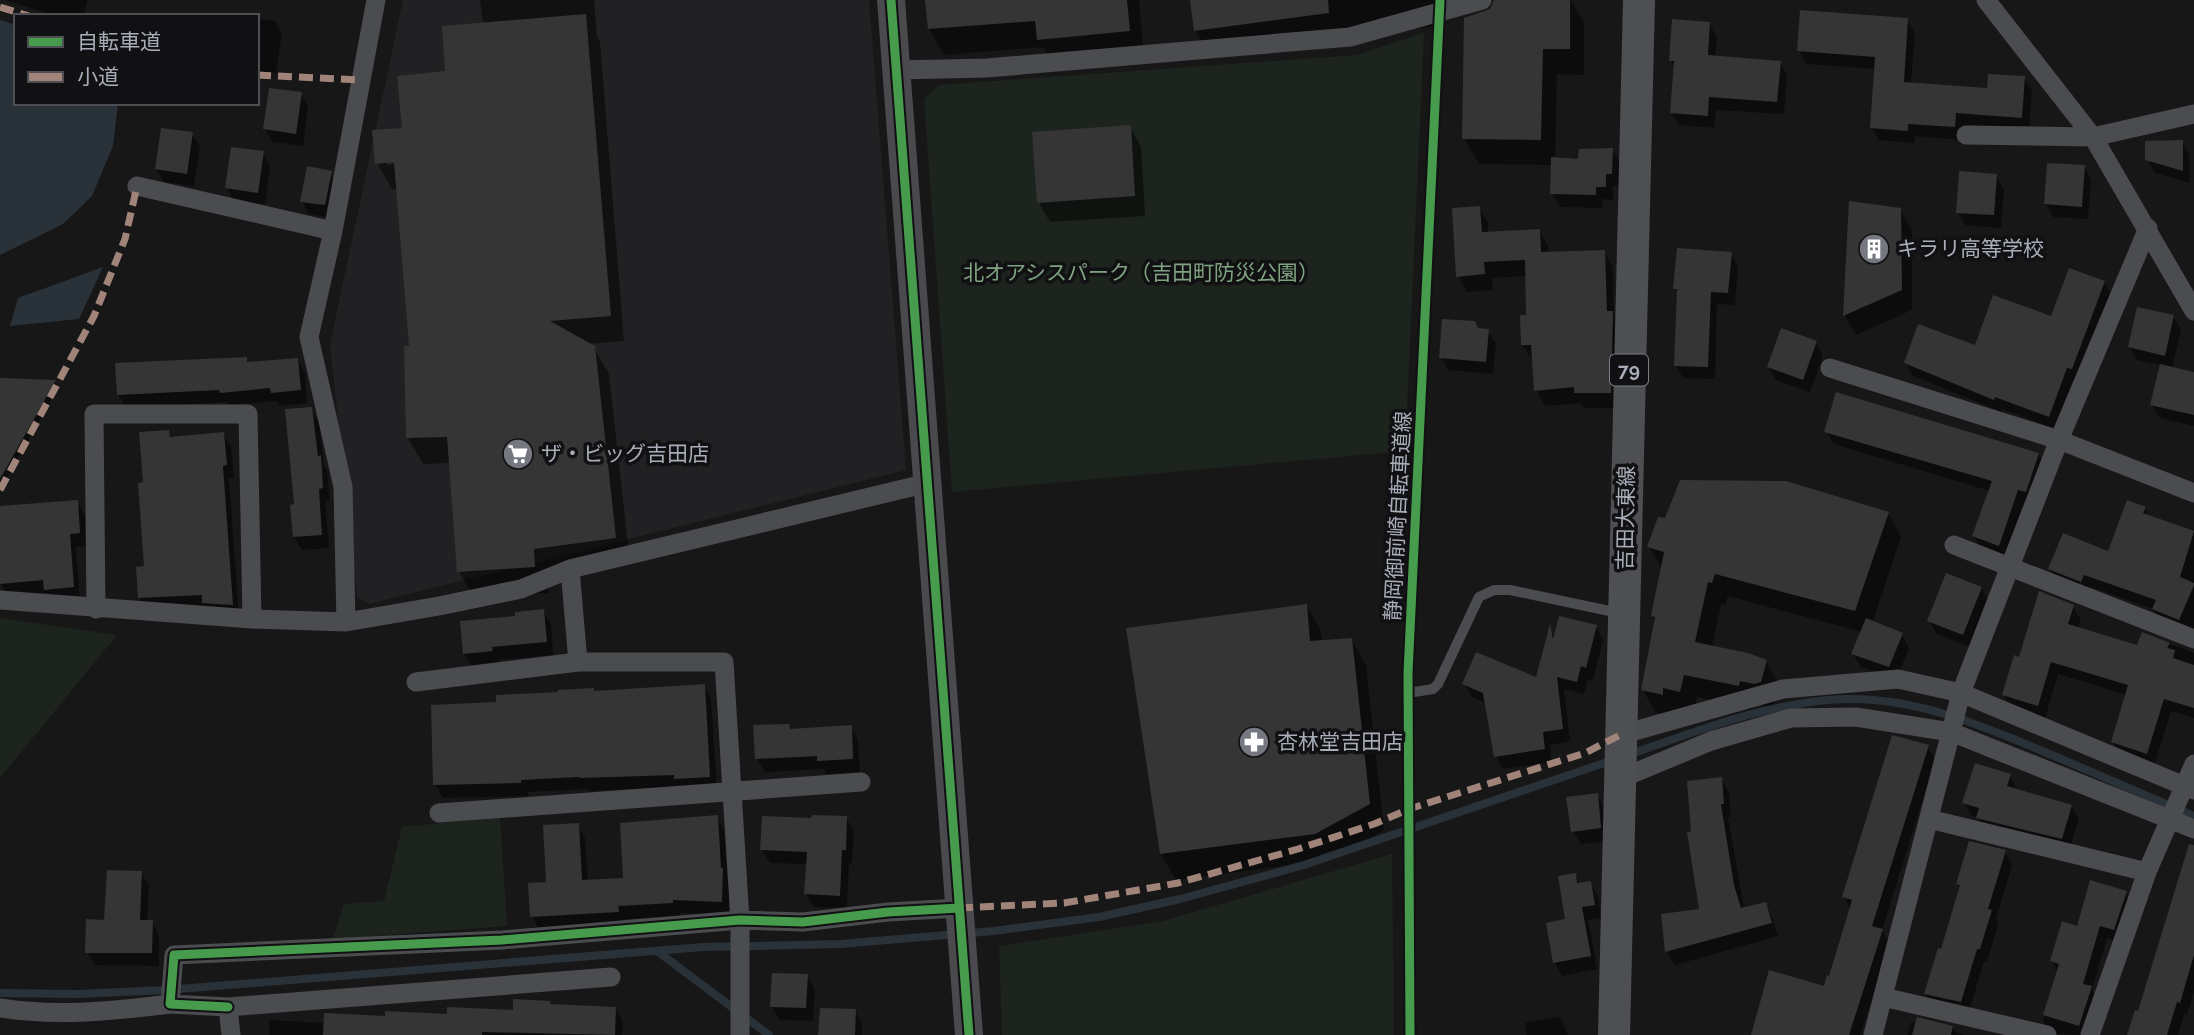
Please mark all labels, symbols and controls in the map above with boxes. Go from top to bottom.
legend [14,14,259,105]
text: 自転車道 [77,29,161,54]
text: 小道 [77,64,119,89]
building icon: キラリ高等学校 [1857,232,1891,266]
place label: キラリ高等学校 [1897,236,2044,261]
park label: 北オアシスパーク（吉田町防災公園） [963,260,1319,285]
road number: 79 [1610,354,1648,386]
street label: 静岡御前崎自転車道線 [1380,410,1415,621]
supermarket icon: ザ・ビッグ吉田店 [501,437,535,471]
place label: ザ・ビッグ吉田店 [541,441,709,466]
street label: 吉田大東線 [1612,465,1639,571]
pharmacy icon: 杏林堂吉田店 [1237,725,1271,759]
place label: 杏林堂吉田店 [1277,729,1403,754]

